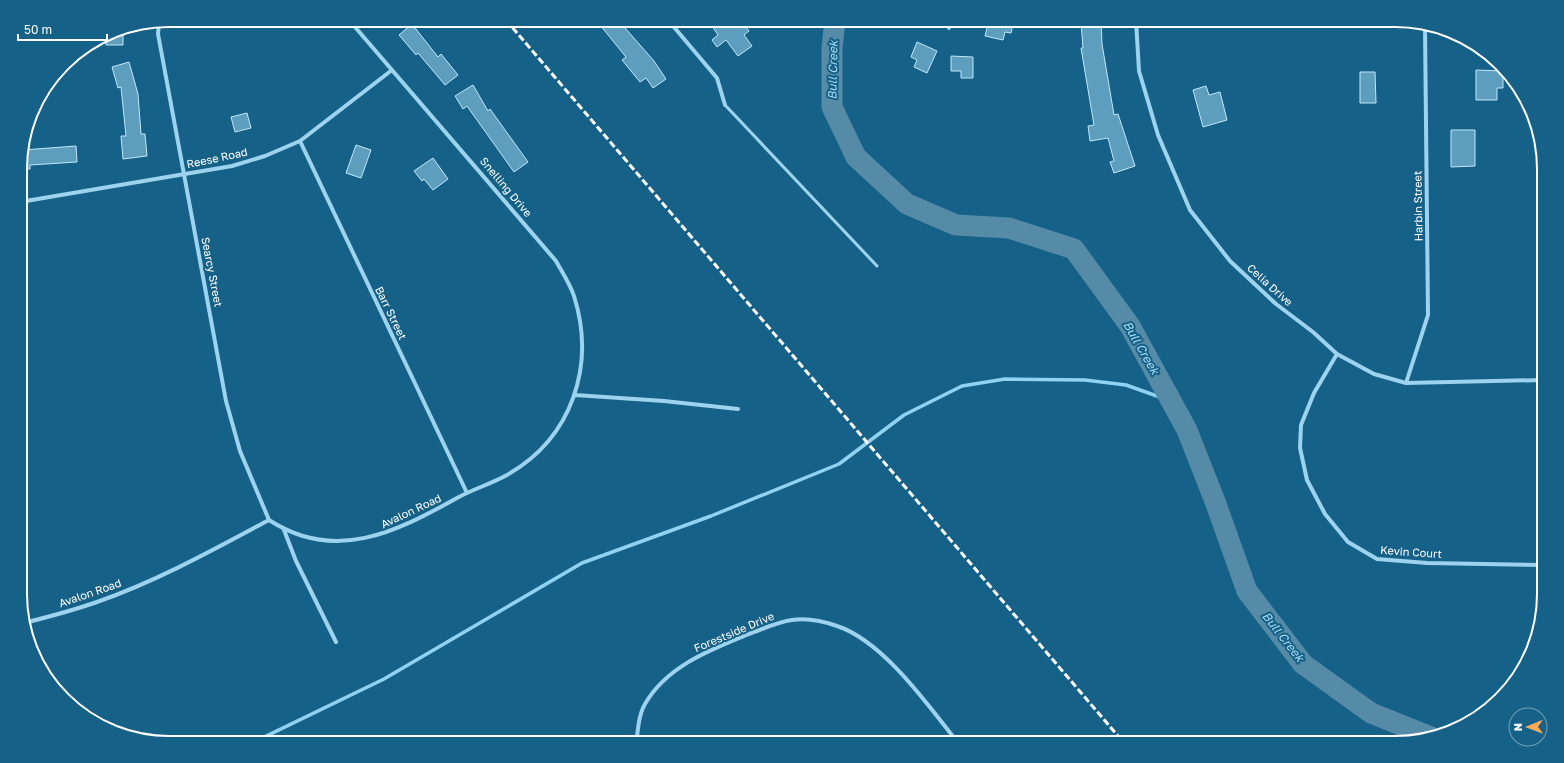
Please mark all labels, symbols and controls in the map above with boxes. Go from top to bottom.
scale bar [18,16,107,42]
text: 50 m [24,22,52,37]
water label: Bull Creek [824,39,841,100]
street label: Reese Road [185,145,249,170]
street label: Snelling Drive [478,154,535,219]
street label: Harbin Street [1410,171,1425,241]
street label: Searcy Street [199,236,226,308]
street label: Celia Drive [1245,261,1296,308]
street label: Barr Street [373,284,410,341]
water label: Bull Creek [1120,318,1163,378]
street label: Avalon Road [378,491,443,530]
street label: Kevin Court [1380,543,1442,560]
street label: Avalon Road [57,576,123,609]
street label: Forestside Drive [692,609,776,654]
water label: Bull Creek [1259,609,1308,666]
north arrow [1508,707,1548,747]
text: N [1511,723,1524,731]

